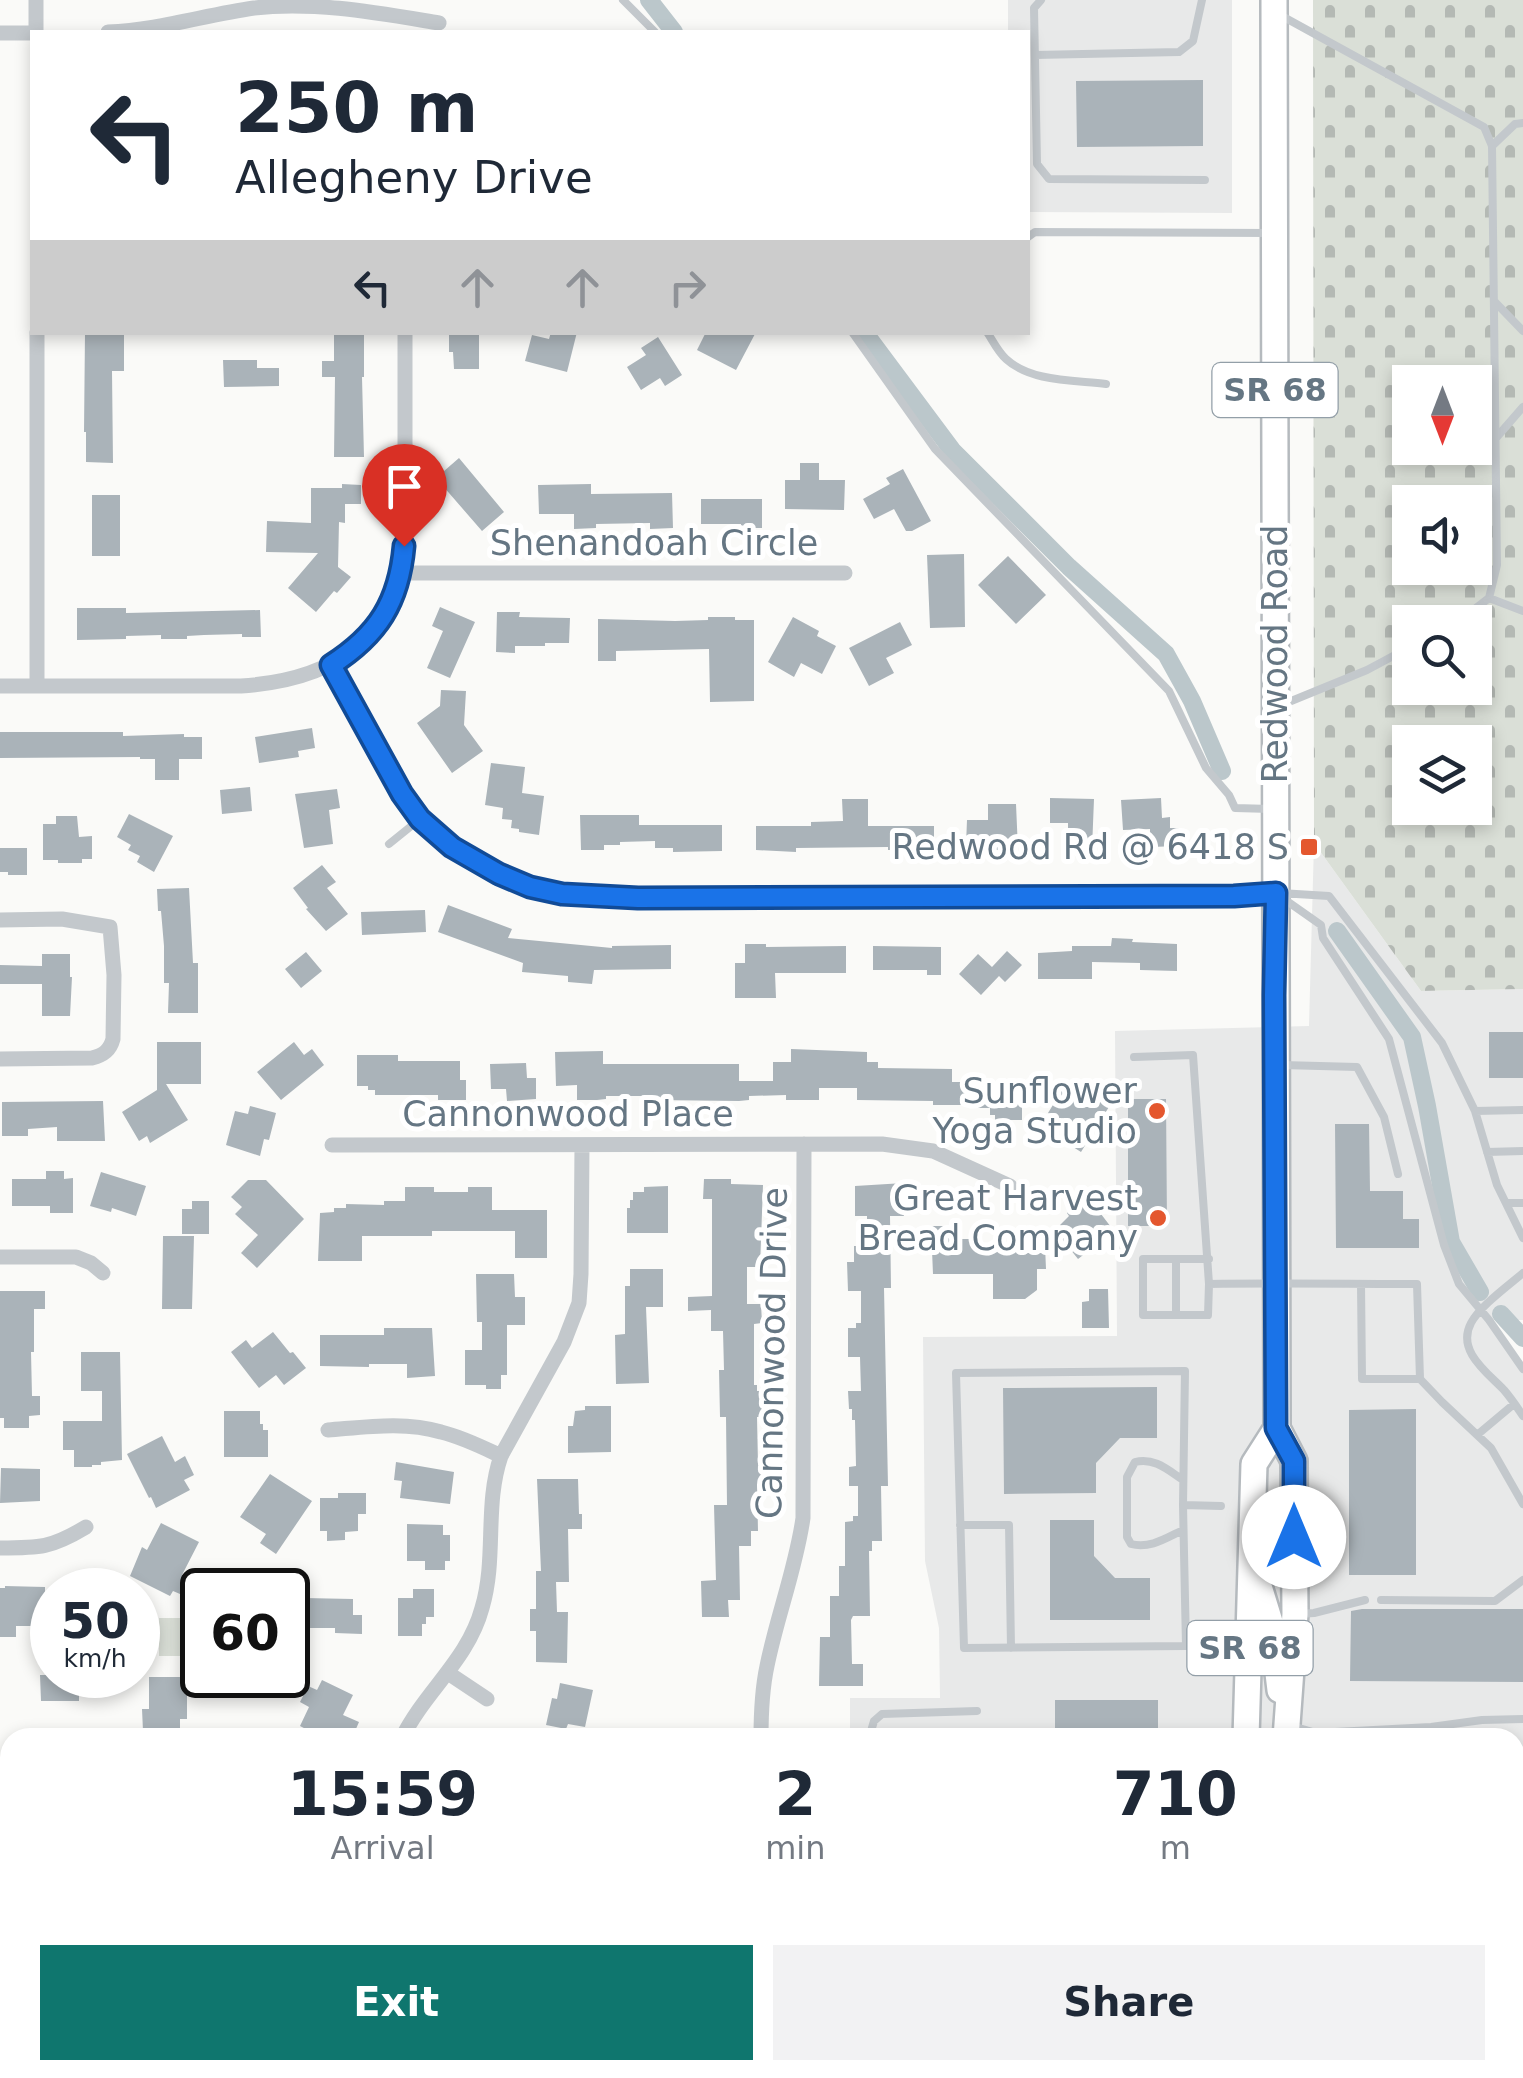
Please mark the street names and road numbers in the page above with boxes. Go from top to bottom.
road number: SR 68 [1212,363,1338,417]
street label: Shenandoah Circle [490,523,818,563]
street label: Redwood Road [1255,524,1295,784]
street label: Cannonwood Place [402,1094,734,1134]
street label: Cannonwood Drive [749,1187,795,1519]
road number: SR 68 [1188,1621,1312,1675]

